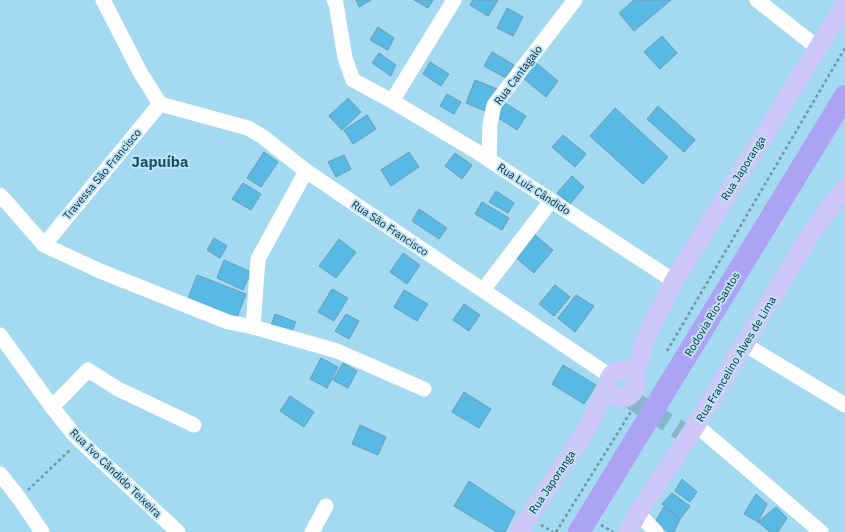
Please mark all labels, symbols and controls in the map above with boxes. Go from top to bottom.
street label: Rua Cantagalo [491,42,545,108]
street label: Travessa São Francisco [60,126,144,222]
street label: Rua Japoranga [718,133,768,203]
district label: Japuíba [132,152,189,171]
street label: Rua Luiz Cândido [495,160,573,218]
street label: Rua São Francisco [349,197,431,259]
street label: Rodovia Rio-Santos [681,269,743,359]
street label: Rua Francelino Alves de Lima [693,294,779,424]
street label: Rua Ivo Cãndido Teixeira [67,426,165,520]
street label: Rua Japoranga [526,447,578,516]

